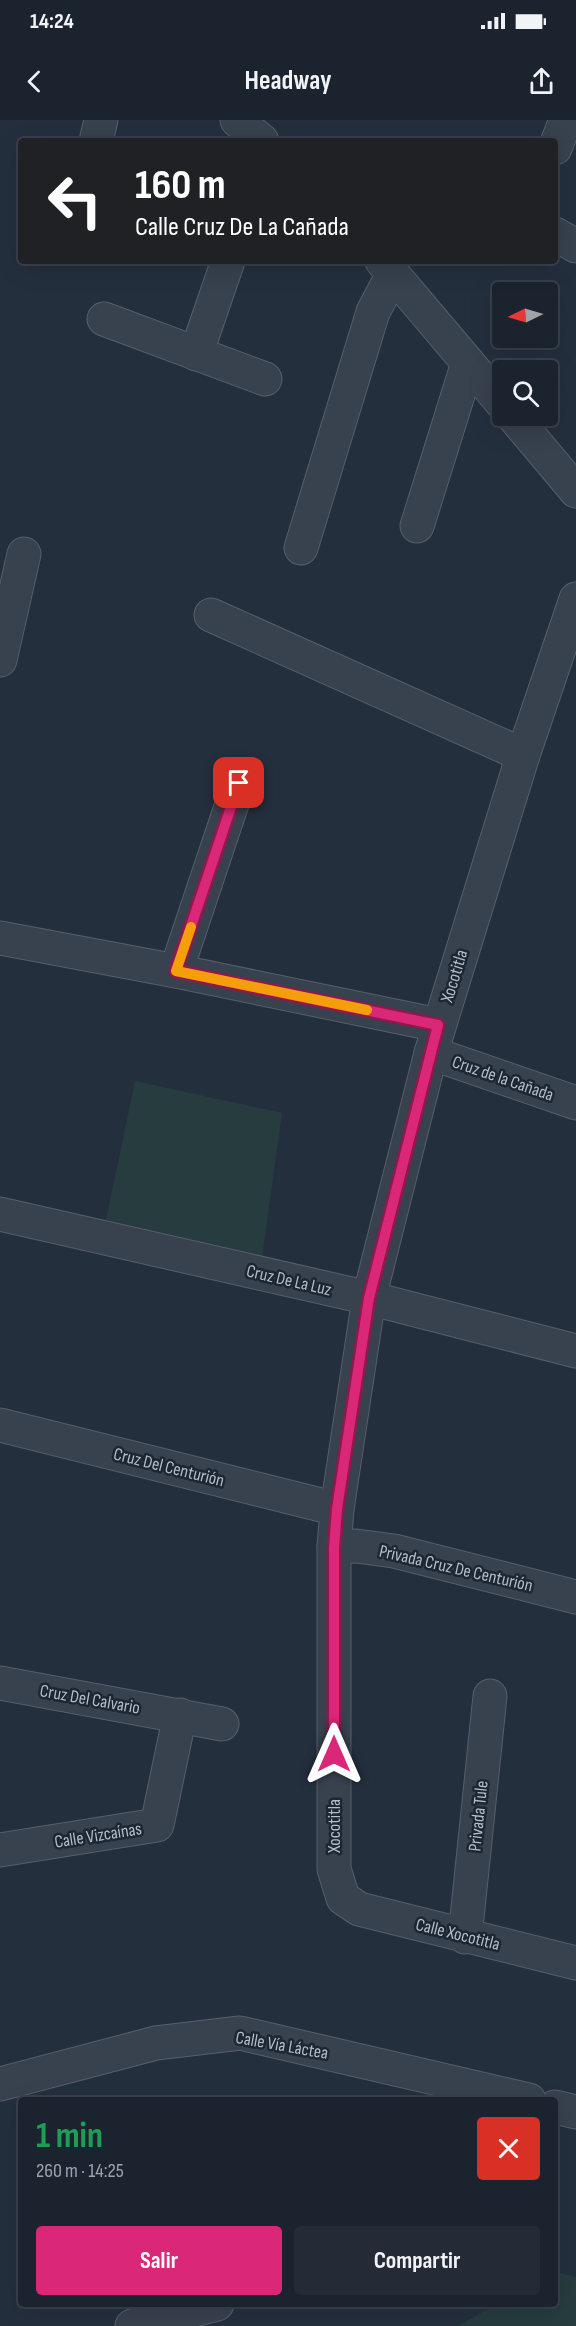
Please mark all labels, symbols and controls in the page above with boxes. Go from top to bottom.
text: 14:24 [30,8,74,35]
icon: back [18,65,51,98]
text: Headway [245,65,331,97]
icon: share [525,65,558,98]
text: 160 m [135,160,226,211]
icon: left [36,162,114,240]
text: Calle Cruz De La Cañada [135,211,349,243]
north arrow [492,282,558,348]
map controls [492,282,558,426]
button: search [492,360,558,426]
pin [213,757,264,808]
icon: arrive [222,766,255,799]
street label: Xocotitla [436,947,472,1006]
street label: Cruz de la Cañada [449,1051,556,1106]
street label: Cruz De La Luz [244,1261,334,1301]
street label: Cruz Del Centurión [111,1444,226,1491]
street label: Privada Cruz De Centurión [377,1541,535,1596]
street label: Cruz Del Calvario [38,1680,142,1719]
position arrow [302,1722,366,1786]
street label: Privada Tule [464,1780,493,1853]
street label: Xocotitla [324,1799,345,1854]
street label: Calle Vizcaínas [53,1818,143,1853]
street label: Calle Xocotitla [414,1914,502,1955]
street label: Calle Vía Láctea [234,2027,330,2064]
text: 1 min [36,2115,103,2158]
button: close [477,2117,540,2180]
text: 260 m · 14:25 [36,2159,124,2183]
button: Salir [36,2226,282,2295]
button: Compartir [294,2226,540,2295]

